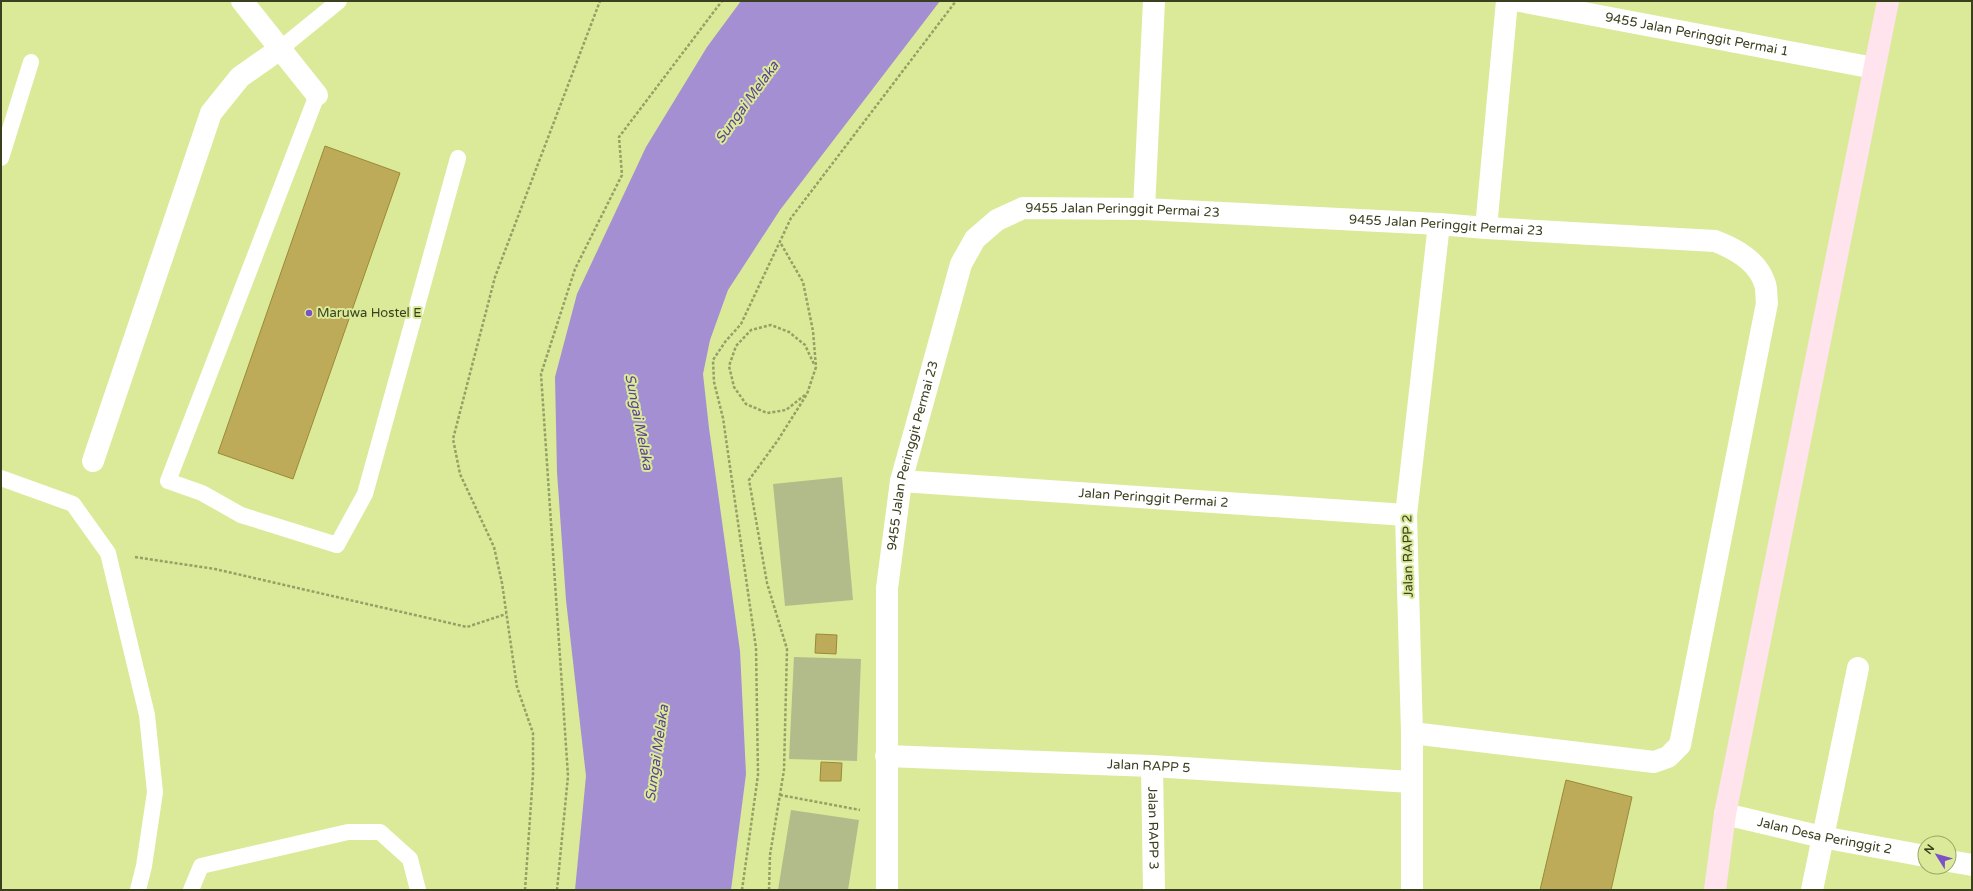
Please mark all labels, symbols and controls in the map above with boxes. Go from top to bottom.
street label: 9455 Jalan Peringgit Permai 1 [1604,9,1790,60]
water label: Sungai Melaka [712,57,783,146]
street label: 9455 Jalan Peringgit Permai 23 [1025,200,1220,221]
street label: 9455 Jalan Peringgit Permai 23 [1349,211,1544,239]
place label: Maruwa Hostel E [317,305,422,321]
marker: Maruwa Hostel E [304,308,314,318]
street label: 9455 Jalan Peringgit Permai 23 [884,359,942,552]
water label: Sungai Melaka [621,373,657,473]
street label: Jalan Peringgit Permai 2 [1078,485,1229,511]
street label: Jalan RAPP 2 [1399,514,1417,598]
water label: Sungai Melaka [642,702,672,802]
street label: Jalan RAPP 5 [1107,756,1191,776]
street label: Jalan RAPP 3 [1144,786,1162,870]
street label: Jalan Desa Peringgit 2 [1756,814,1893,858]
north arrow [1917,835,1957,875]
text: N [1922,842,1937,857]

